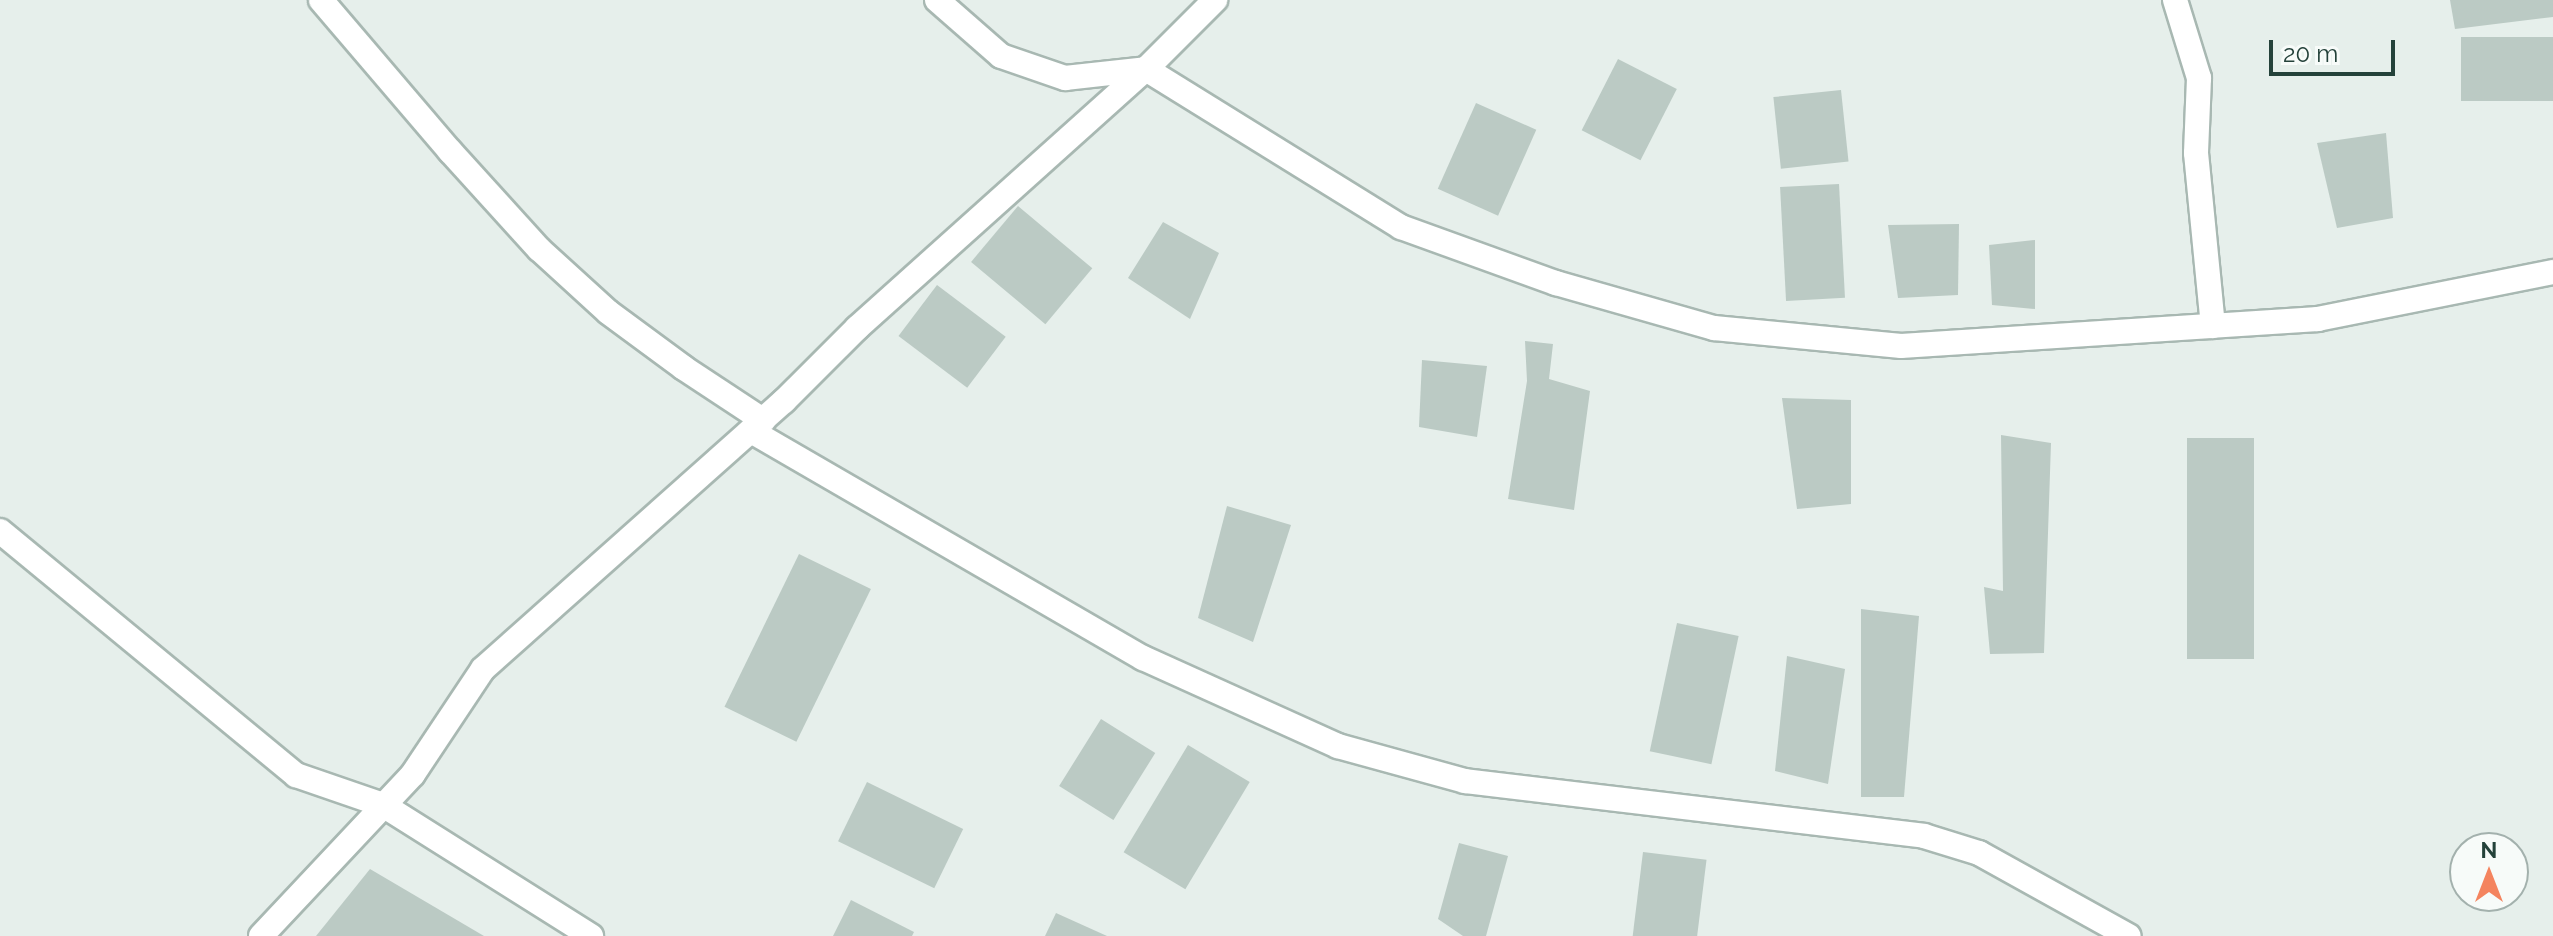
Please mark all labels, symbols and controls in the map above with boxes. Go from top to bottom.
scale bar [2273,24,2399,74]
text: 20 m [2283,39,2338,68]
north arrow [2449,832,2529,912]
text: N [2481,837,2497,863]

